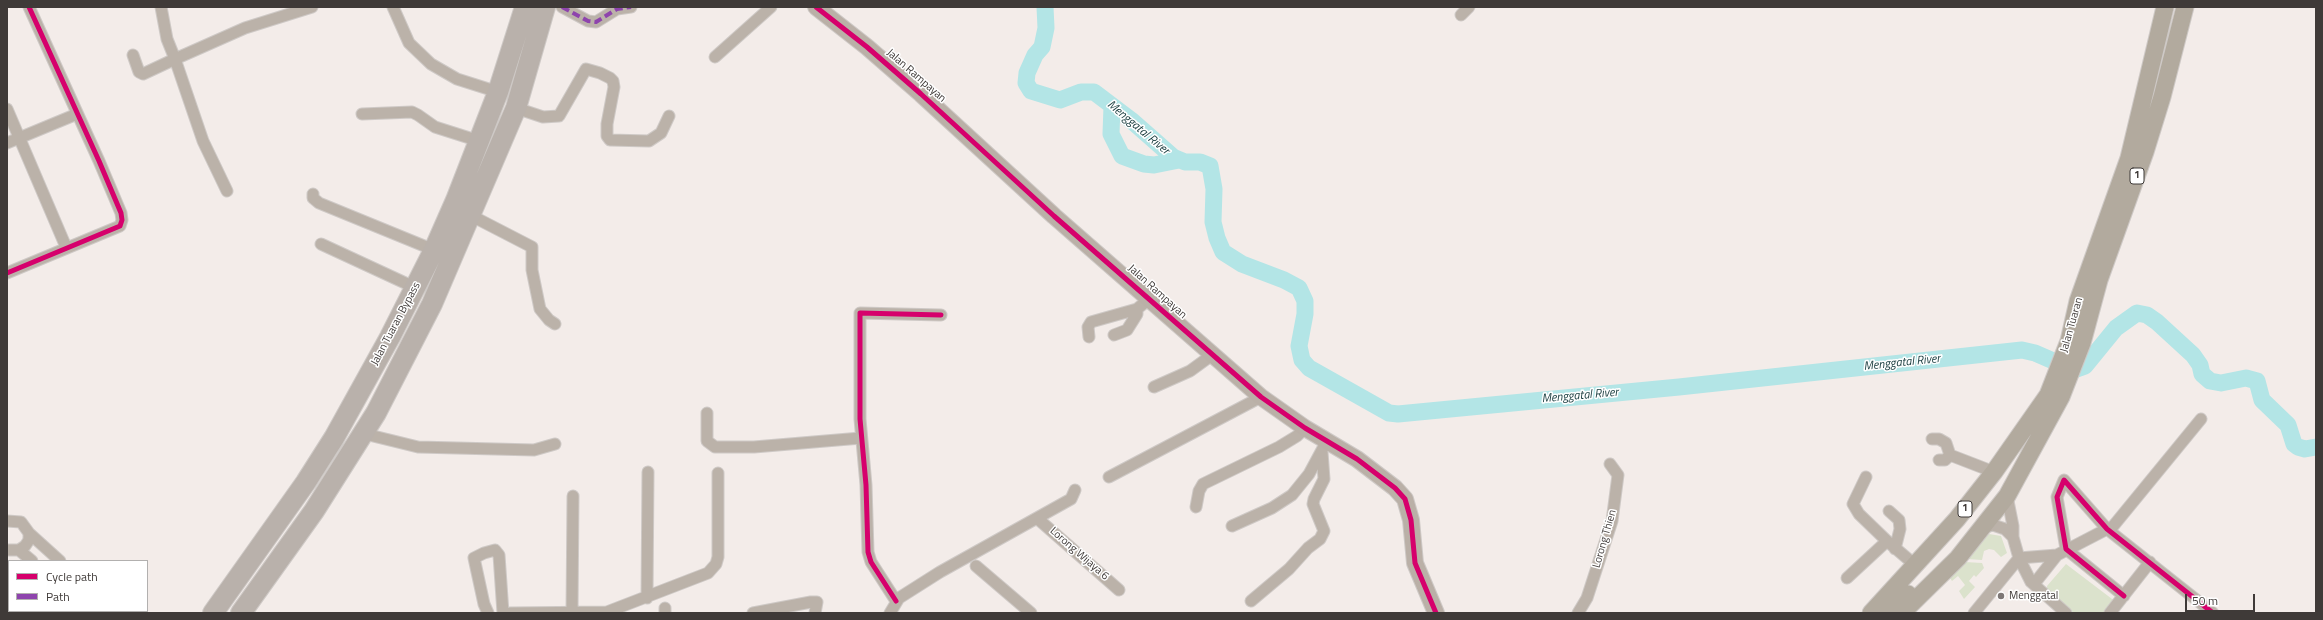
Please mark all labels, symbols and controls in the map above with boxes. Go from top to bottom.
street label: Jalan Rampayan [884,47,948,105]
water label: Menggatal River [1104,98,1172,158]
road number: 1 [2130,168,2144,184]
street label: Jalan Rampayan [1125,262,1189,322]
street label: Jalan Tuaran Bypass [368,280,424,368]
street label: Jalan Tuaran [2058,296,2086,354]
water label: Menggatal River [1863,352,1941,374]
water label: Menggatal River [1541,385,1619,407]
road number: 1 [1958,501,1972,517]
street label: Lorong Thien [1590,508,1620,570]
street label: Lorong Wijaya 6 [1047,525,1111,583]
legend [8,560,148,612]
text: Cycle path [46,567,98,586]
scale bar [2187,586,2257,612]
text: Path [46,587,70,606]
place label: Menggatal [2009,589,2058,603]
marker: Menggatal [1996,591,2006,601]
text: 50 m [2192,591,2218,610]

